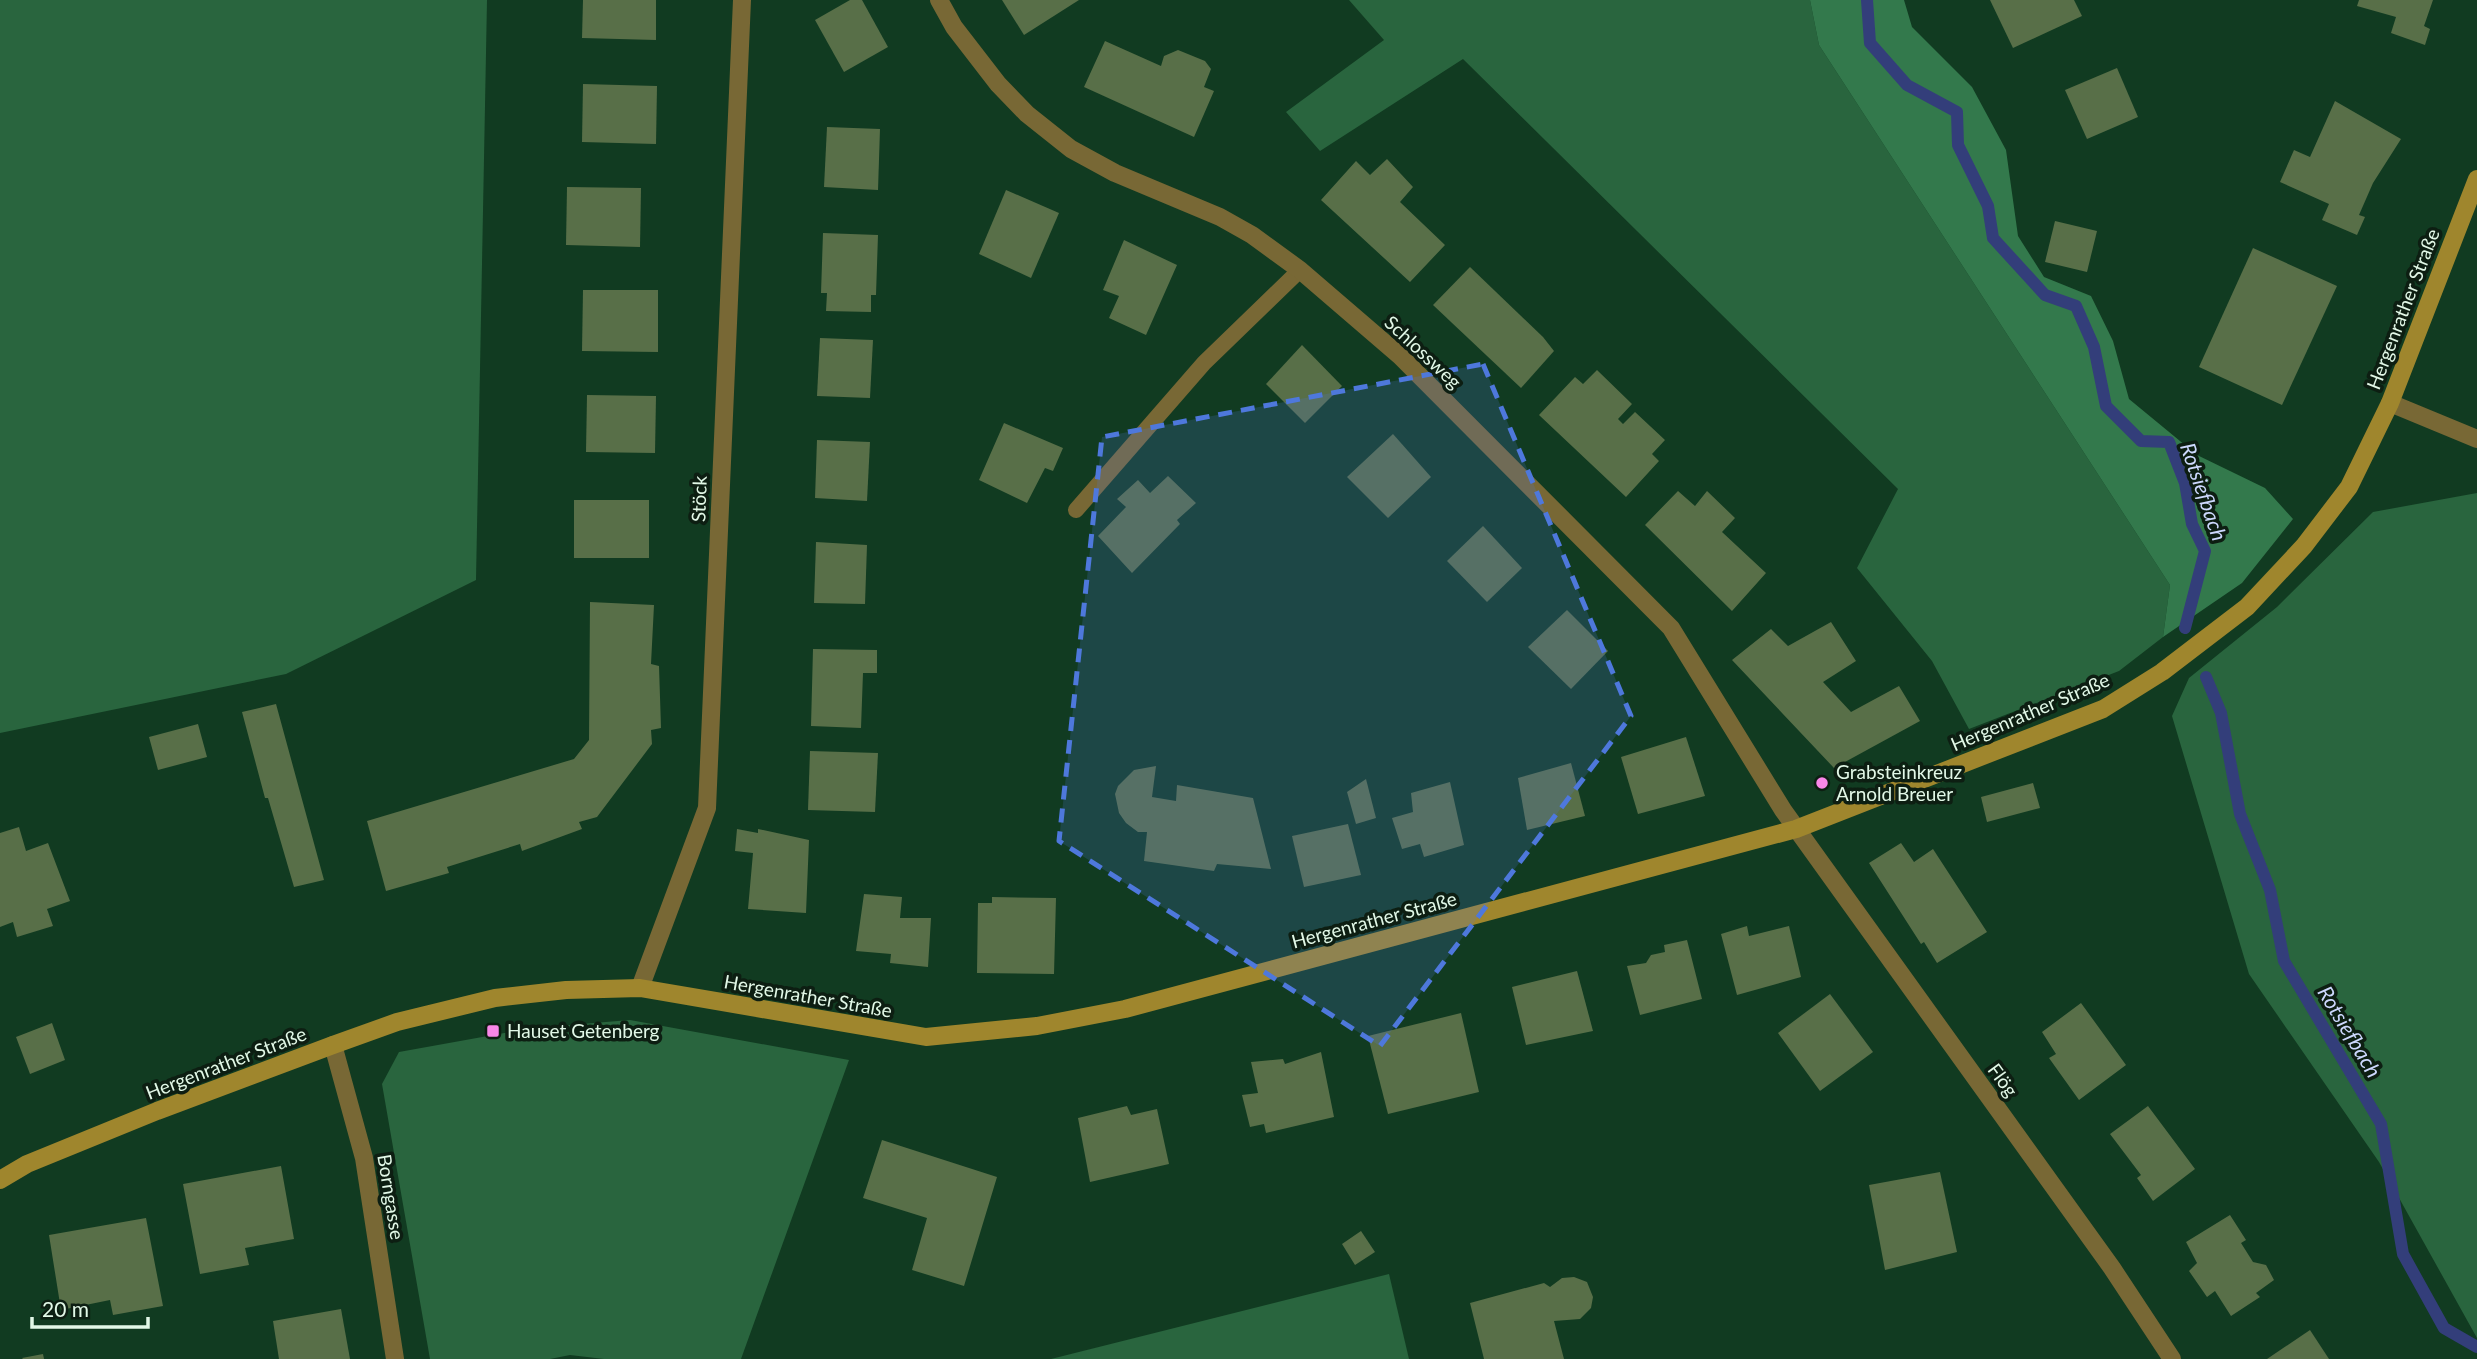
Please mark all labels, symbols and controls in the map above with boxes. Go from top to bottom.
street label: Hergenrather Straße [2361,225,2444,392]
street label: Schlossweg [1380,310,1466,393]
water label: Rotsiefbach [2176,439,2233,544]
street label: Stöck [686,475,711,522]
street label: Hergenrather Straße [1947,668,2113,755]
place label: Grabsteinkreuz Arnold Breuer [1836,760,1962,805]
marker: Grabsteinkreuz Arnold Breuer [1814,775,1830,791]
street label: Hergenrather Straße [1289,886,1459,953]
street label: Hergenrather Straße [722,969,894,1022]
water label: Rotsiefbach [2313,981,2387,1082]
place label: Hauset Getenberg [507,1019,660,1042]
street label: Hergenrather Straße [142,1021,309,1104]
marker: Hauset Getenberg [485,1023,501,1039]
street label: Flög [1984,1059,2023,1101]
street label: Borngasse [373,1153,410,1241]
scale bar [32,1286,147,1330]
text: 20 m [42,1296,89,1321]

